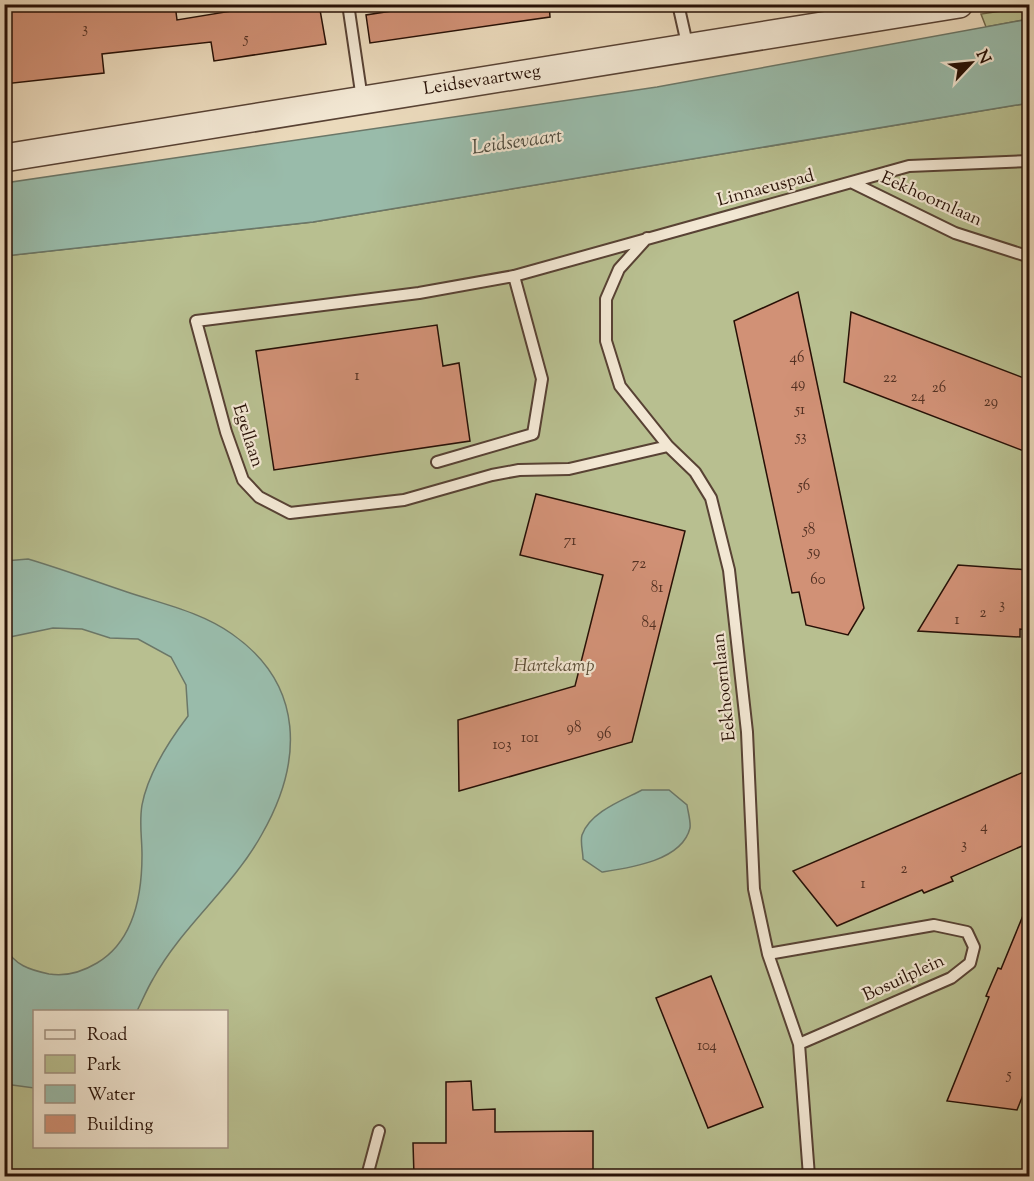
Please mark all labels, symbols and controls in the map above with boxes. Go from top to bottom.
house number: 3 [82,19,88,40]
house number: 5 [242,29,249,50]
north arrow [941,33,1001,93]
text: N [969,47,995,69]
street label: Leidsevaartweg [421,59,543,103]
water label: Leidsevaart [470,122,564,164]
street label: Linnaeuspad [715,164,817,214]
street label: Eekhoornlaan [876,166,986,234]
house number: 46 [790,348,804,369]
house number: 1 [354,366,360,387]
house number: 22 [883,368,897,389]
house number: 49 [791,374,805,395]
house number: 26 [932,378,946,399]
house number: 24 [911,387,926,408]
house number: 29 [984,392,998,413]
house number: 51 [794,400,805,421]
street label: Egellaan [225,401,270,471]
house number: 53 [794,427,807,448]
house number: 56 [797,476,810,497]
house number: 58 [802,520,815,541]
house number: 71 [564,531,576,552]
house number: 59 [807,542,820,563]
house number: 72 [632,554,646,575]
house number: 60 [810,570,826,591]
house number: 81 [651,578,663,599]
house number: 3 [999,595,1005,616]
house number: 2 [979,603,987,624]
house number: 1 [954,610,960,631]
house number: 84 [642,613,657,634]
street label: Eekhoornlaan [706,631,744,742]
park label: Hartekamp [514,654,595,680]
house number: 98 [567,718,581,739]
house number: 96 [597,724,611,745]
house number: 101 [521,728,539,749]
house number: 103 [493,735,511,756]
house number: 4 [980,817,988,838]
house number: 3 [961,835,967,856]
house number: 2 [900,859,908,880]
house number: 1 [860,874,866,895]
street label: Bosuilplein [859,949,949,1009]
legend [33,1010,228,1148]
text: Road [87,1023,127,1049]
house number: 104 [697,1036,717,1057]
text: Park [87,1053,122,1079]
house number: 5 [1005,1065,1012,1086]
text: Water [87,1083,136,1109]
text: Building [87,1113,153,1139]

